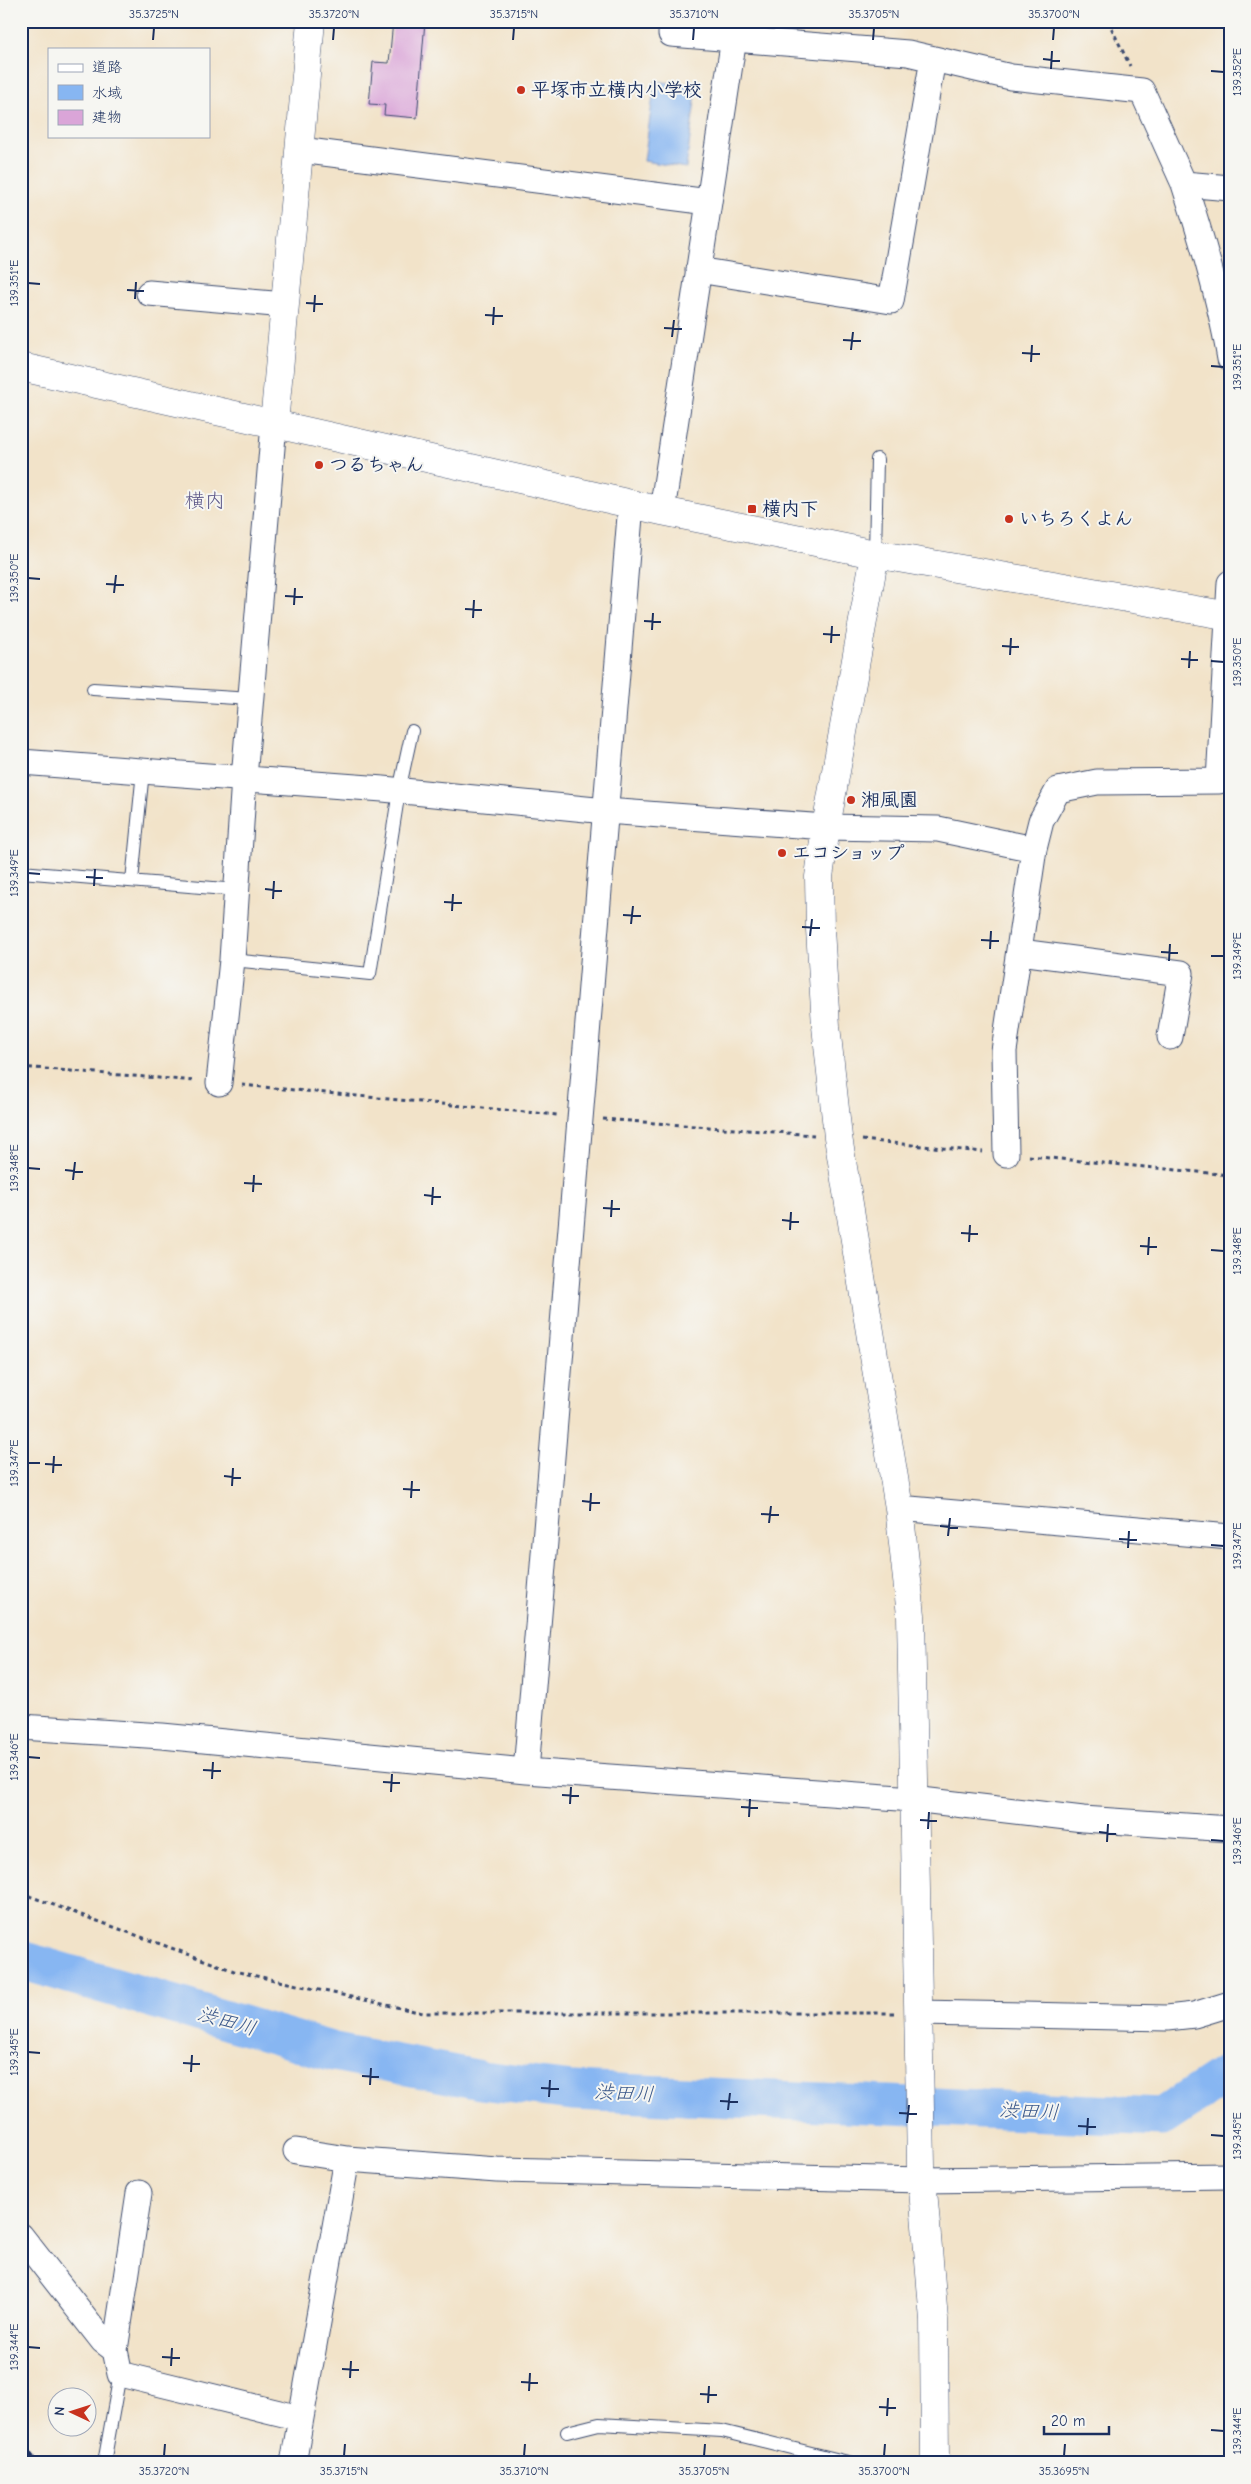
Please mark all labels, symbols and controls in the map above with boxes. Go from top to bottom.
text: 35.3725°N [129,7,179,21]
text: 35.3720°N [309,7,359,21]
text: 35.3715°N [490,7,538,21]
text: 35.3710°N [669,7,719,21]
text: 35.3705°N [849,7,899,21]
text: 35.3700°N [1028,7,1080,21]
legend [48,48,210,138]
text: 139.352°E [1230,48,1244,96]
text: 道路 [92,58,122,76]
place label: 平塚市立横内小学校 [531,79,702,101]
text: 水域 [92,84,122,102]
marker: 平塚市立横内小学校 [515,84,527,96]
text: 建物 [92,108,122,126]
text: 139.351°E [7,260,21,306]
text: 139.351°E [1230,344,1244,390]
place label: つるちゃん [329,454,424,476]
marker: つるちゃん [313,459,325,471]
district label: 横内 [185,489,225,512]
place label: 横内下 [762,498,819,520]
marker: 横内下 [746,503,758,515]
place label: いちろくよん [1019,508,1133,530]
marker: いちろくよん [1003,513,1015,525]
text: 139.350°E [7,553,21,603]
text: 139.350°E [1230,637,1244,687]
place label: 湘風園 [861,789,918,811]
marker: 湘風園 [845,794,857,806]
place label: エコショップ [792,842,904,864]
marker: エコショップ [776,847,788,859]
text: 139.349°E [7,849,21,897]
text: 139.349°E [1230,932,1244,980]
text: 139.348°E [7,1144,21,1192]
text: 139.348°E [1230,1227,1244,1275]
text: 139.347°E [7,1440,21,1486]
text: 139.347°E [1230,1523,1244,1569]
text: 139.346°E [7,1733,21,1781]
text: 139.346°E [1230,1817,1244,1865]
water label: 渋田川 [195,2002,259,2040]
text: 139.345°E [7,2028,21,2076]
water label: 渋田川 [593,2080,655,2106]
water label: 渋田川 [998,2098,1060,2124]
text: 139.345°E [1230,2112,1244,2160]
text: 139.344°E [7,2324,21,2370]
north arrow [48,2386,98,2436]
scale bar [1044,2404,1108,2436]
text: N [51,2406,68,2416]
text: 139.344°E [1230,2408,1244,2454]
text: 20 m [1051,2412,1085,2430]
text: 35.3720°N [139,2464,189,2478]
text: 35.3715°N [320,2464,368,2478]
text: 35.3710°N [499,2464,549,2478]
text: 35.3705°N [679,2464,729,2478]
text: 35.3700°N [858,2464,910,2478]
text: 35.3695°N [1039,2464,1089,2478]

